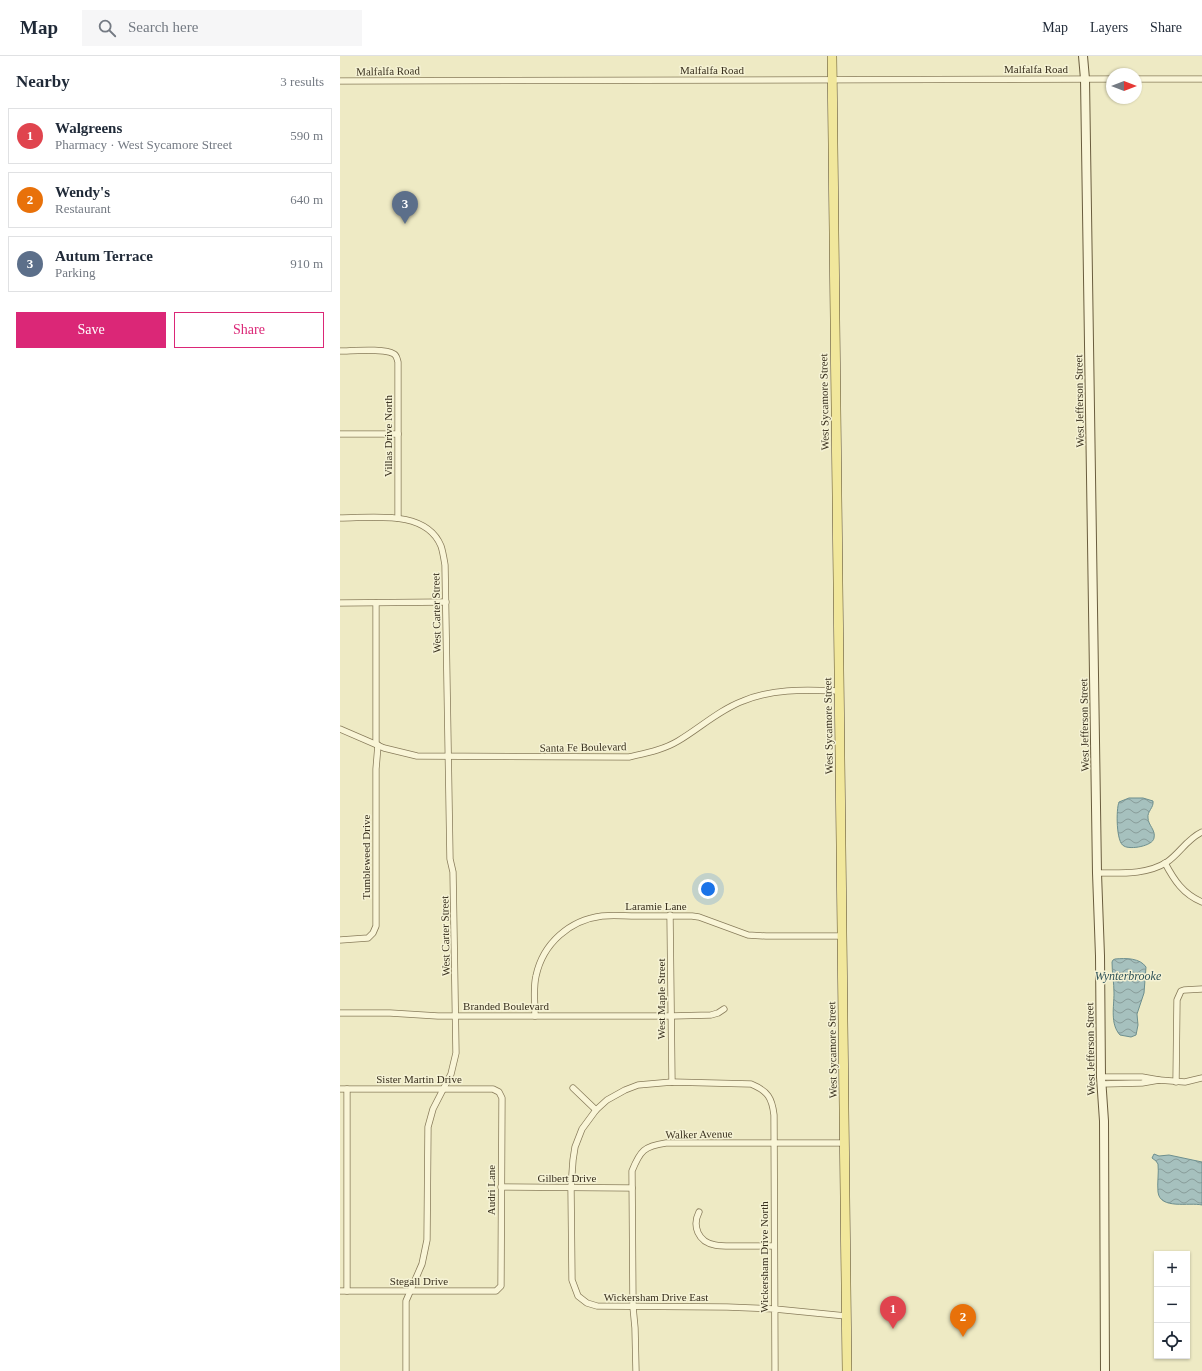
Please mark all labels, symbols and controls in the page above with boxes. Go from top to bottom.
search box [82,10,362,46]
text: Map [20,17,58,38]
icon: search [96,17,118,39]
text: Search here [128,19,198,35]
text: Map [1042,20,1068,35]
text: Layers [1090,20,1128,35]
text: Share [1150,20,1182,35]
street label: Malfalfa Road [1004,63,1068,75]
street label: Malfalfa Road [356,64,421,78]
street label: Malfalfa Road [680,64,744,76]
north arrow [1106,68,1142,104]
text: Nearby [16,72,70,91]
text: 3 results [280,74,324,89]
text: Walgreens [55,120,122,136]
text: 1 [27,128,33,143]
text: 590 m [290,128,323,143]
text: Pharmacy · West Sycamore Street [55,137,232,152]
text: Wendy's [55,184,110,200]
pin: 3 [392,191,418,224]
text: 2 [27,192,33,207]
text: 640 m [290,192,323,207]
text: Restaurant [55,201,111,216]
text: Autum Terrace [55,248,153,264]
text: 3 [27,256,33,271]
text: 910 m [290,256,323,271]
text: Parking [55,265,95,280]
button: Save [16,312,166,348]
button: Share [174,312,324,348]
street label: West Sycamore Street [817,353,831,451]
street label: West Jefferson Street [1072,354,1086,448]
street label: Villas Drive North [382,395,394,477]
street label: West Carter Street [429,573,443,653]
street label: West Sycamore Street [821,677,835,775]
street label: West Jefferson Street [1077,678,1091,772]
street label: Santa Fe Boulevard [540,740,627,754]
street label: Tumbleweed Drive [360,814,372,899]
your location [698,879,718,899]
street label: West Carter Street [438,896,452,976]
street label: Laramie Lane [625,900,687,912]
street label: West Maple Street [655,959,667,1039]
water label: Wynterbrooke [1095,969,1162,983]
street label: Branded Boulevard [463,1000,549,1012]
street label: West Sycamore Street [825,1001,839,1099]
street label: West Jefferson Street [1083,1002,1097,1096]
street label: Sister Martin Drive [376,1073,462,1085]
street label: Walker Avenue [665,1127,733,1141]
street label: Audri Lane [485,1165,497,1215]
street label: Gilbert Drive [538,1172,597,1184]
street label: Wickersham Drive North [758,1201,770,1313]
map controls [1154,1251,1190,1359]
button: + [1154,1251,1190,1287]
street label: Stegall Drive [390,1275,448,1287]
button: − [1154,1287,1190,1323]
street label: Wickersham Drive East [604,1291,708,1303]
pin: 1 [880,1296,906,1329]
pin: 2 [950,1304,976,1337]
button: locate [1154,1323,1190,1359]

